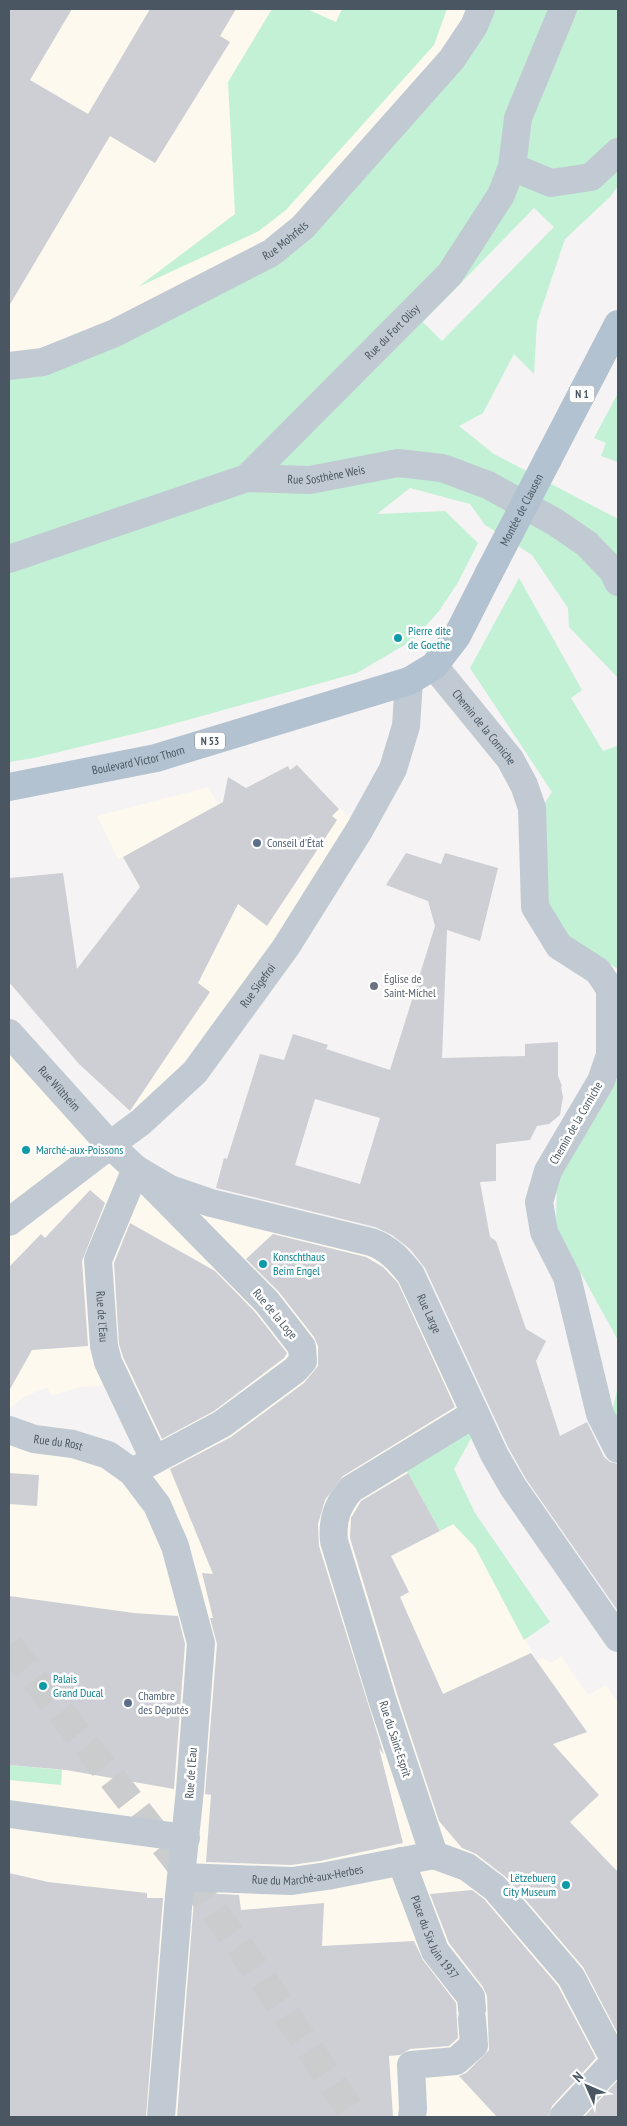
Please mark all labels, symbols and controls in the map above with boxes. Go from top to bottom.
street label: Rue Mohrfels [260,218,312,263]
street label: Rue du Fort Olisy [361,301,423,362]
road number: N 1 [570,386,594,402]
street label: Rue Sosthène Weis [287,462,366,487]
street label: Montée de Clausen [496,471,546,548]
place label: Pierre dite de Goethe [408,623,451,652]
marker: Pierre dite de Goethe [392,632,404,644]
street label: Chemin de la Corniche [449,686,520,767]
road number: N 53 [195,732,225,749]
street label: Boulevard Victor Thorn [91,742,186,777]
place label: Conseil d'État [267,835,324,850]
marker: Conseil d'État [251,837,263,849]
street label: Rue Sigefroi [237,960,278,1010]
place label: Église de Saint-Michel [384,971,436,1000]
marker: Église de Saint-Michel [368,980,380,992]
street label: Rue Wiltheim [35,1063,84,1114]
street label: Chemin de la Corniche [546,1079,605,1167]
place label: Marché-aux-Poissons [36,1142,123,1157]
marker: Marché-aux-Poissons [20,1144,32,1156]
place label: Konschthaus Beim Engel [273,1249,325,1278]
marker: Konschthaus Beim Engel [257,1258,269,1270]
street label: Rue de la Loge [250,1285,301,1342]
street label: Rue de l'Eau [93,1290,112,1343]
street label: Rue Large [414,1292,445,1336]
street label: Rue du Rost [33,1431,85,1454]
place label: Palais Grand Ducal [53,1671,104,1700]
marker: Palais Grand Ducal [37,1680,49,1692]
place label: Chambre des Députés [138,1688,189,1717]
marker: Chambre des Députés [122,1697,134,1709]
street label: Rue du Saint-Esprit [376,1699,415,1780]
street label: Rue de l'Eau [181,1747,200,1799]
street label: Rue du Marché-aux-Herbes [252,1861,364,1888]
place label: Lëtzebuerg City Museum [503,1870,556,1899]
marker: Lëtzebuerg City Museum [560,1879,572,1891]
street label: Place du Six Juin 1937 [408,1893,462,1982]
north arrow [562,2061,612,2111]
text: N [569,2068,587,2086]

